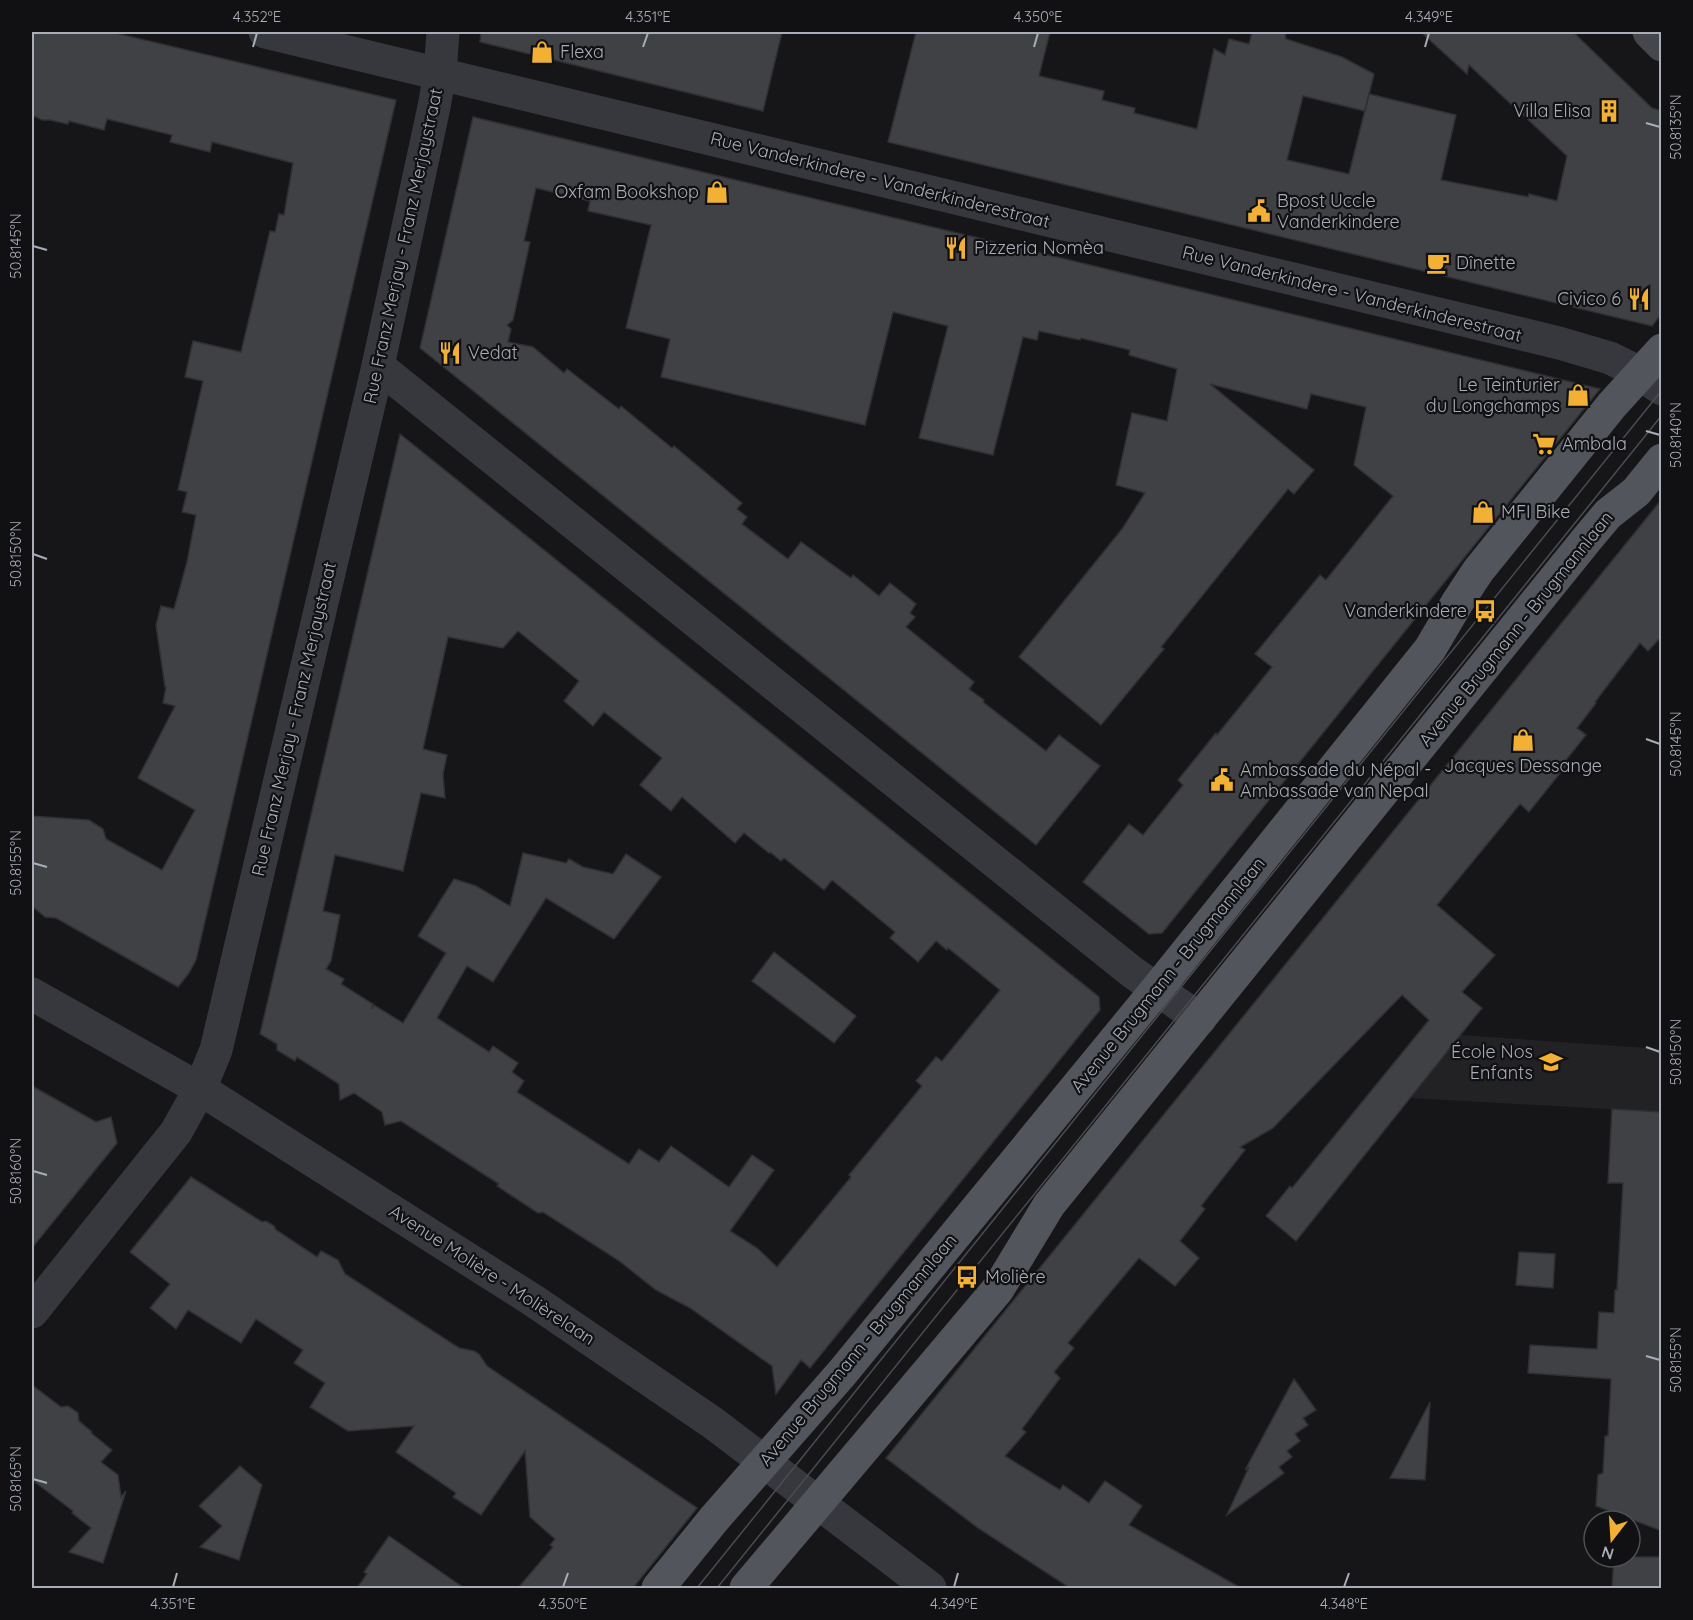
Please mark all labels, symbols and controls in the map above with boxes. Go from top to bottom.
text: 4.352°E [233,7,281,26]
text: 4.351°E [625,7,671,26]
text: 4.350°E [1013,7,1063,26]
text: 4.349°E [1405,7,1453,26]
shop icon: Flexa [529,39,555,65]
place label: Flexa [560,40,604,63]
street label: Rue Franz Merjay - Franz Merjaystraat [358,86,447,406]
text: 50.8135°N [1666,94,1685,160]
building icon: Villa Elisa [1596,98,1622,124]
place label: Villa Elisa [1513,99,1591,122]
street label: Rue Vanderkindere - Vanderkinderestraat [708,126,1052,233]
shop icon: Oxfam Bookshop [704,179,730,205]
place label: Oxfam Bookshop [555,180,699,203]
place label: Bpost Uccle Vanderkindere [1277,189,1400,233]
public building icon: Bpost Uccle Vanderkindere [1246,198,1272,224]
text: 50.8145°N [6,213,25,279]
restaurant icon: Pizzeria Nomèa [943,235,969,261]
place label: Pizzeria Nomèa [974,236,1104,259]
street label: Rue Vanderkindere - Vanderkinderestraat [1180,240,1524,347]
cafe icon: Dînette [1425,250,1451,276]
place label: Dînette [1456,251,1516,274]
restaurant icon: Civico 6 [1626,286,1652,312]
place label: Civico 6 [1557,287,1621,310]
restaurant icon: Vedat [437,340,463,366]
place label: Vedat [468,341,518,364]
place label: Le Teinturier du Longchamps [1426,373,1560,417]
shop icon: Le Teinturier du Longchamps [1565,382,1591,408]
text: 50.8140°N [1666,402,1685,468]
supermarket icon: Ambala [1531,431,1557,457]
place label: Ambala [1562,432,1627,455]
shop icon: MFI Bike [1470,499,1496,525]
place label: MFI Bike [1501,500,1570,523]
street label: Avenue Brugmann - Brugmannlaan [1414,506,1618,751]
text: 50.8150°N [6,521,25,587]
street label: Rue Franz Merjay - Franz Merjaystraat [246,559,341,878]
bus stop icon: Vanderkindere [1472,598,1498,624]
place label: Vanderkindere [1344,599,1467,622]
text: 50.8145°N [1666,711,1685,777]
shop icon: Jacques Dessange [1510,727,1536,753]
place label: Jacques Dessange [1444,754,1602,777]
place label: Ambassade du Népal - Ambassade van Nepal [1240,758,1431,802]
public building icon: Ambassade du Népal - Ambassade van Nepal [1209,767,1235,793]
text: 50.8155°N [6,830,25,896]
street label: Avenue Brugmann - Brugmannlaan [1066,852,1270,1097]
text: 50.8150°N [1666,1019,1685,1085]
place label: École Nos Enfants [1451,1040,1533,1084]
school or university icon: École Nos Enfants [1538,1049,1564,1075]
text: 50.8160°N [6,1138,25,1204]
street label: Avenue Molière - Molièrelaan [385,1199,600,1350]
street label: Avenue Brugmann - Brugmannlaan [754,1229,962,1470]
bus stop icon: Molière [954,1264,980,1290]
place label: Molière [985,1265,1046,1288]
text: 50.8155°N [1666,1327,1685,1393]
text: 50.8165°N [6,1446,25,1512]
north arrow [1582,1509,1642,1569]
text: N [1599,1542,1616,1565]
text: 4.351°E [150,1594,196,1613]
text: 4.350°E [538,1594,588,1613]
text: 4.349°E [930,1594,978,1613]
text: 4.348°E [1320,1594,1368,1613]

